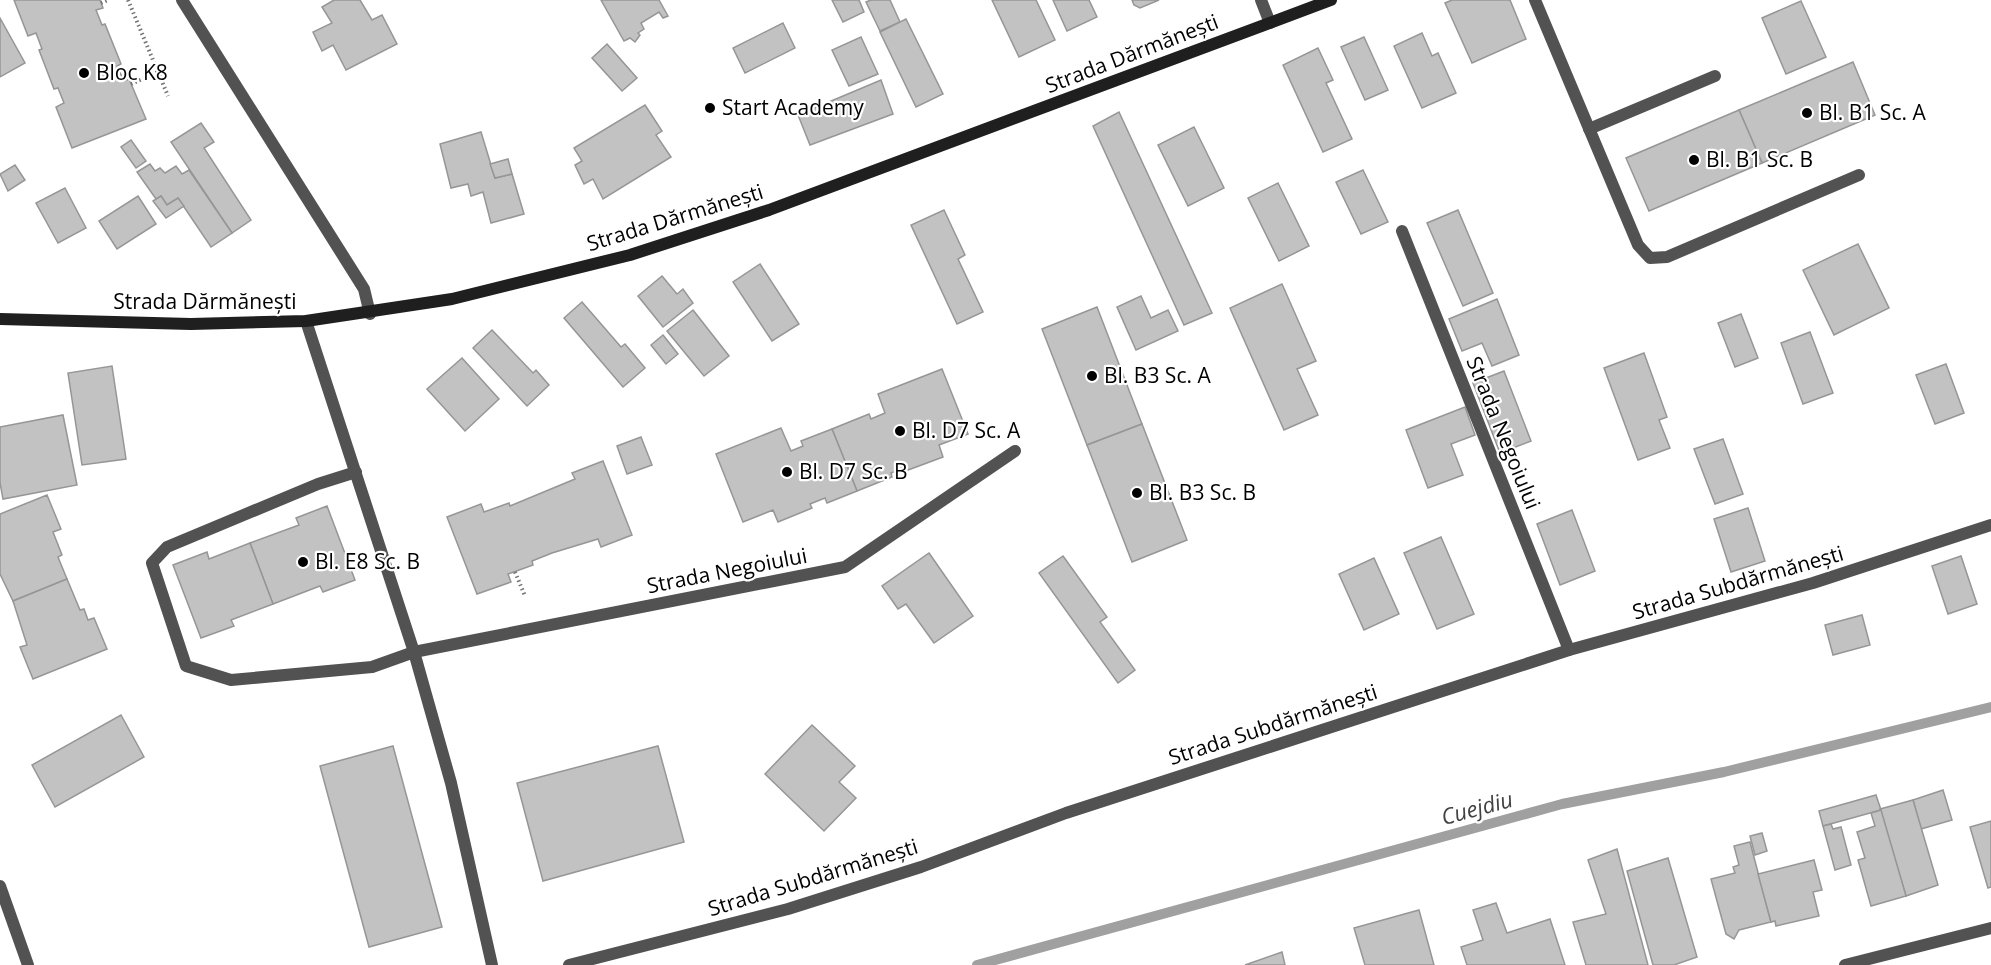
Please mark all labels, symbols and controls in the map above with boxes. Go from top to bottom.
street label: Strada Dărmănești [1041,7,1222,99]
place label: Bloc K8 [96,58,168,86]
marker: Bloc K8 [77,66,91,80]
place label: Start Academy [722,93,864,121]
place label: Bl. B1 Sc. A [1819,98,1926,126]
marker: Start Academy [703,101,717,115]
marker: Bl. B1 Sc. A [1800,106,1814,120]
place label: Bl. B1 Sc. B [1706,145,1813,173]
marker: Bl. B1 Sc. B [1687,153,1701,167]
street label: Strada Dărmănești [583,177,766,257]
street label: Strada Dărmănești [113,287,297,315]
street label: Strada Negoiului [1461,352,1547,513]
place label: Bl. B3 Sc. A [1104,361,1211,389]
marker: Bl. B3 Sc. A [1085,369,1099,383]
place label: Bl. D7 Sc. A [912,416,1021,444]
marker: Bl. D7 Sc. A [893,424,907,438]
place label: Bl. D7 Sc. B [799,457,908,485]
marker: Bl. D7 Sc. B [780,465,794,479]
place label: Bl. B3 Sc. B [1149,478,1256,506]
marker: Bl. B3 Sc. B [1130,486,1144,500]
street label: Strada Subdărmănești [1629,539,1846,626]
street label: Strada Negoiului [644,541,809,599]
place label: Bl. E8 Sc. B [315,547,420,575]
marker: Bl. E8 Sc. B [296,555,310,569]
street label: Strada Subdărmănești [1165,677,1381,771]
water label: Cuejdiu [1438,783,1516,831]
street label: Strada Subdărmănești [704,832,921,922]

